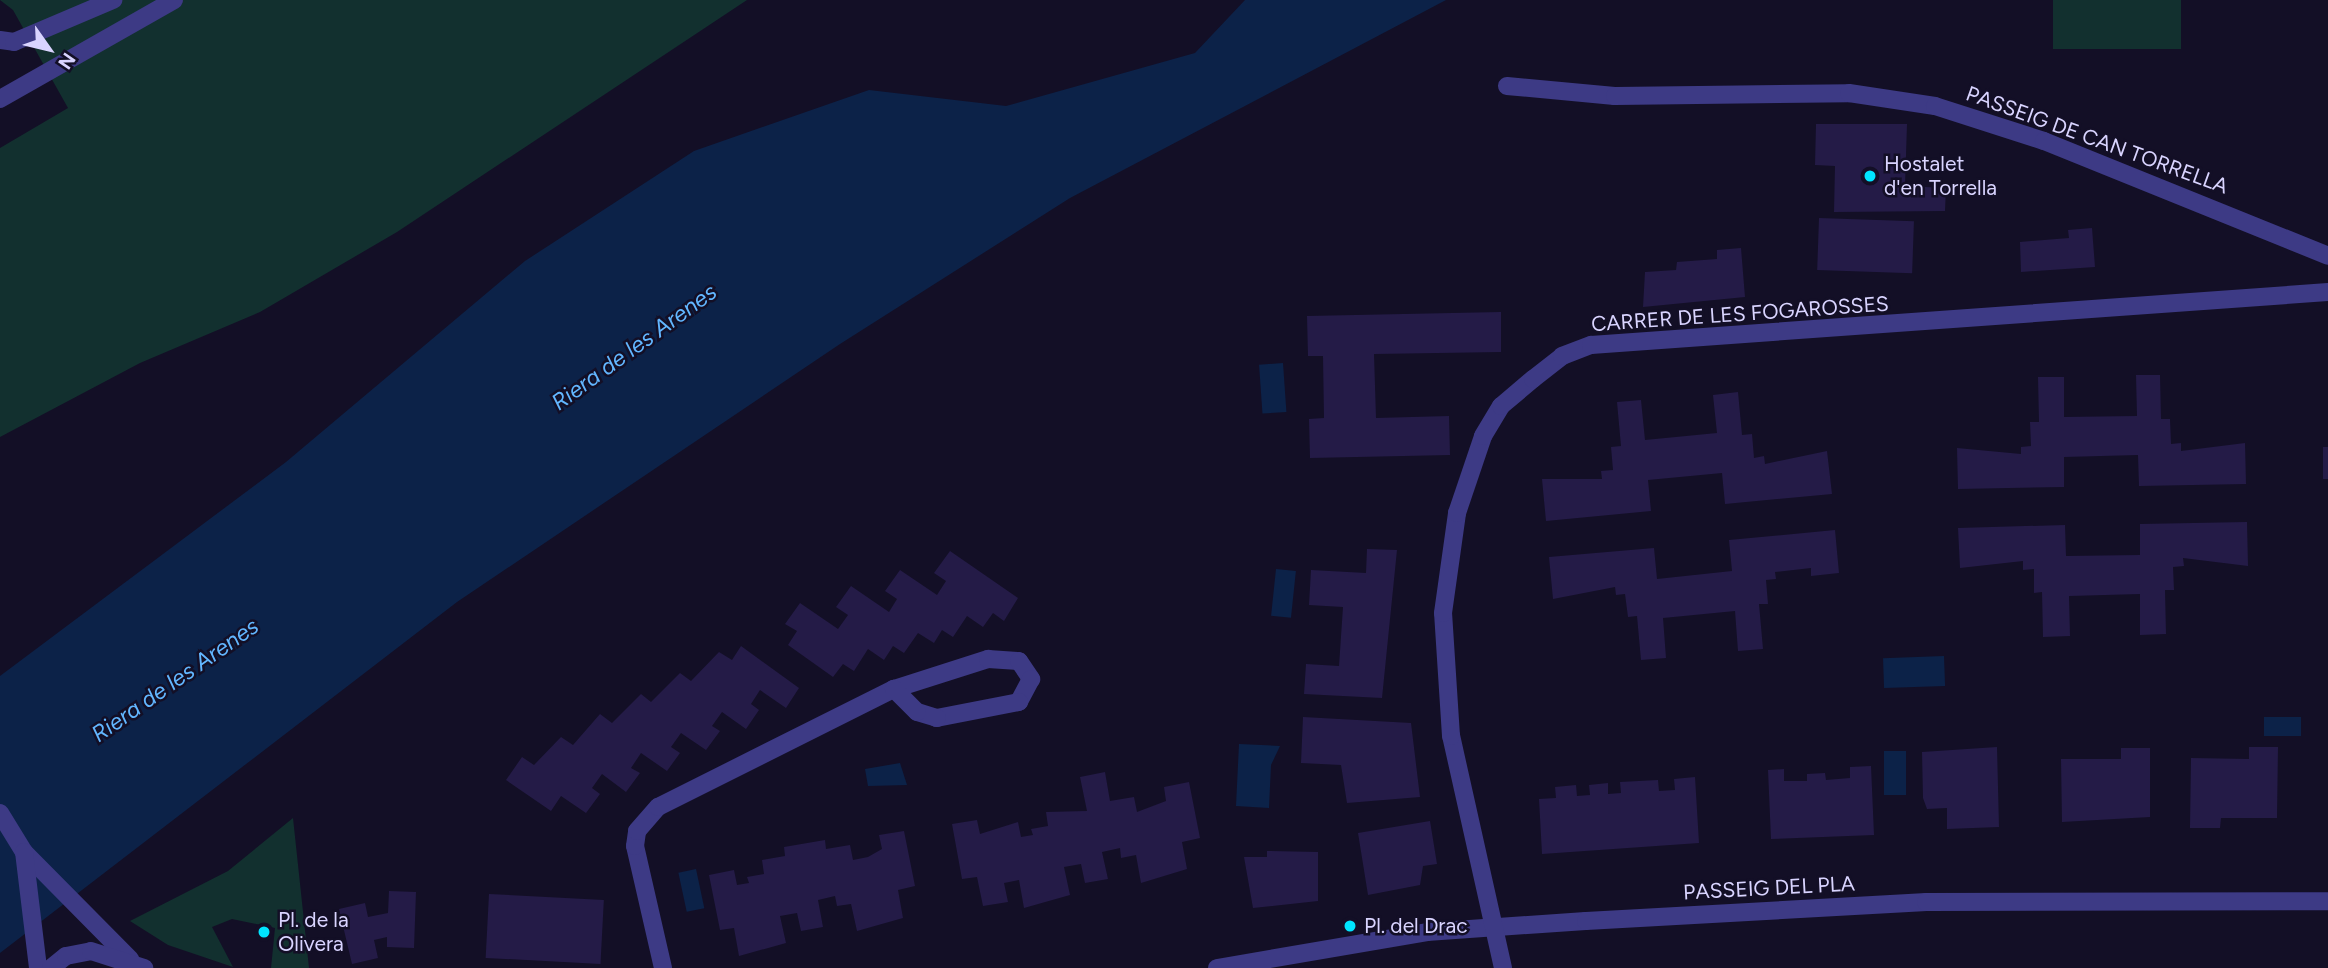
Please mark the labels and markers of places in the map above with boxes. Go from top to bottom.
place label: Hostalet d'en Torrella [1884,151,1997,201]
marker: Hostalet d'en Torrella [1862,168,1878,184]
place label: Pl. de la Olivera [278,907,349,957]
place label: Pl. del Drac [1364,913,1468,939]
marker: Pl. del Drac [1342,918,1358,934]
marker: Pl. de la Olivera [256,924,272,940]

